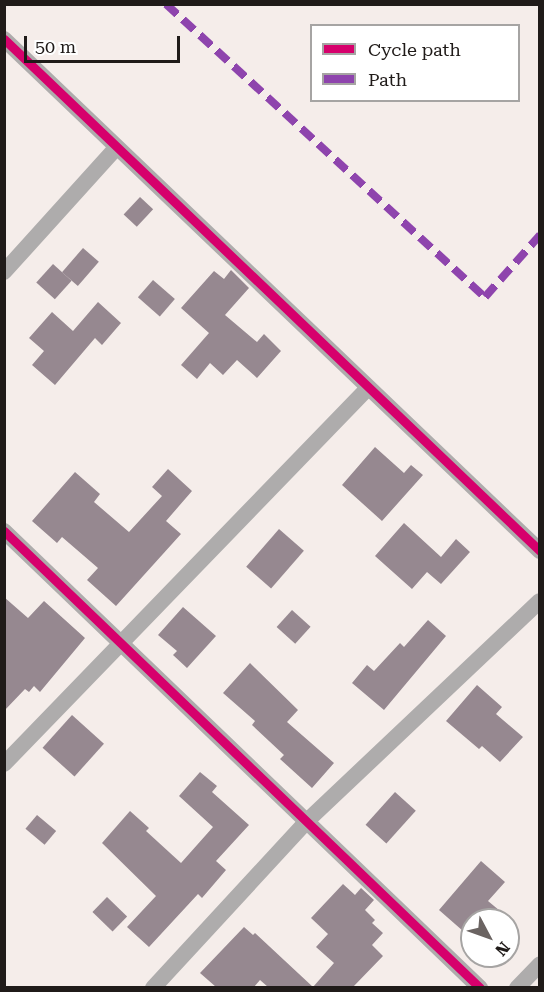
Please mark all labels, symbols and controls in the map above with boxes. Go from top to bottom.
scale bar [27,24,183,62]
legend [310,24,520,102]
text: 50 m [35,36,76,57]
text: Cycle path [368,39,461,60]
text: Path [368,69,407,90]
north arrow [460,908,520,968]
text: N [491,938,514,960]

